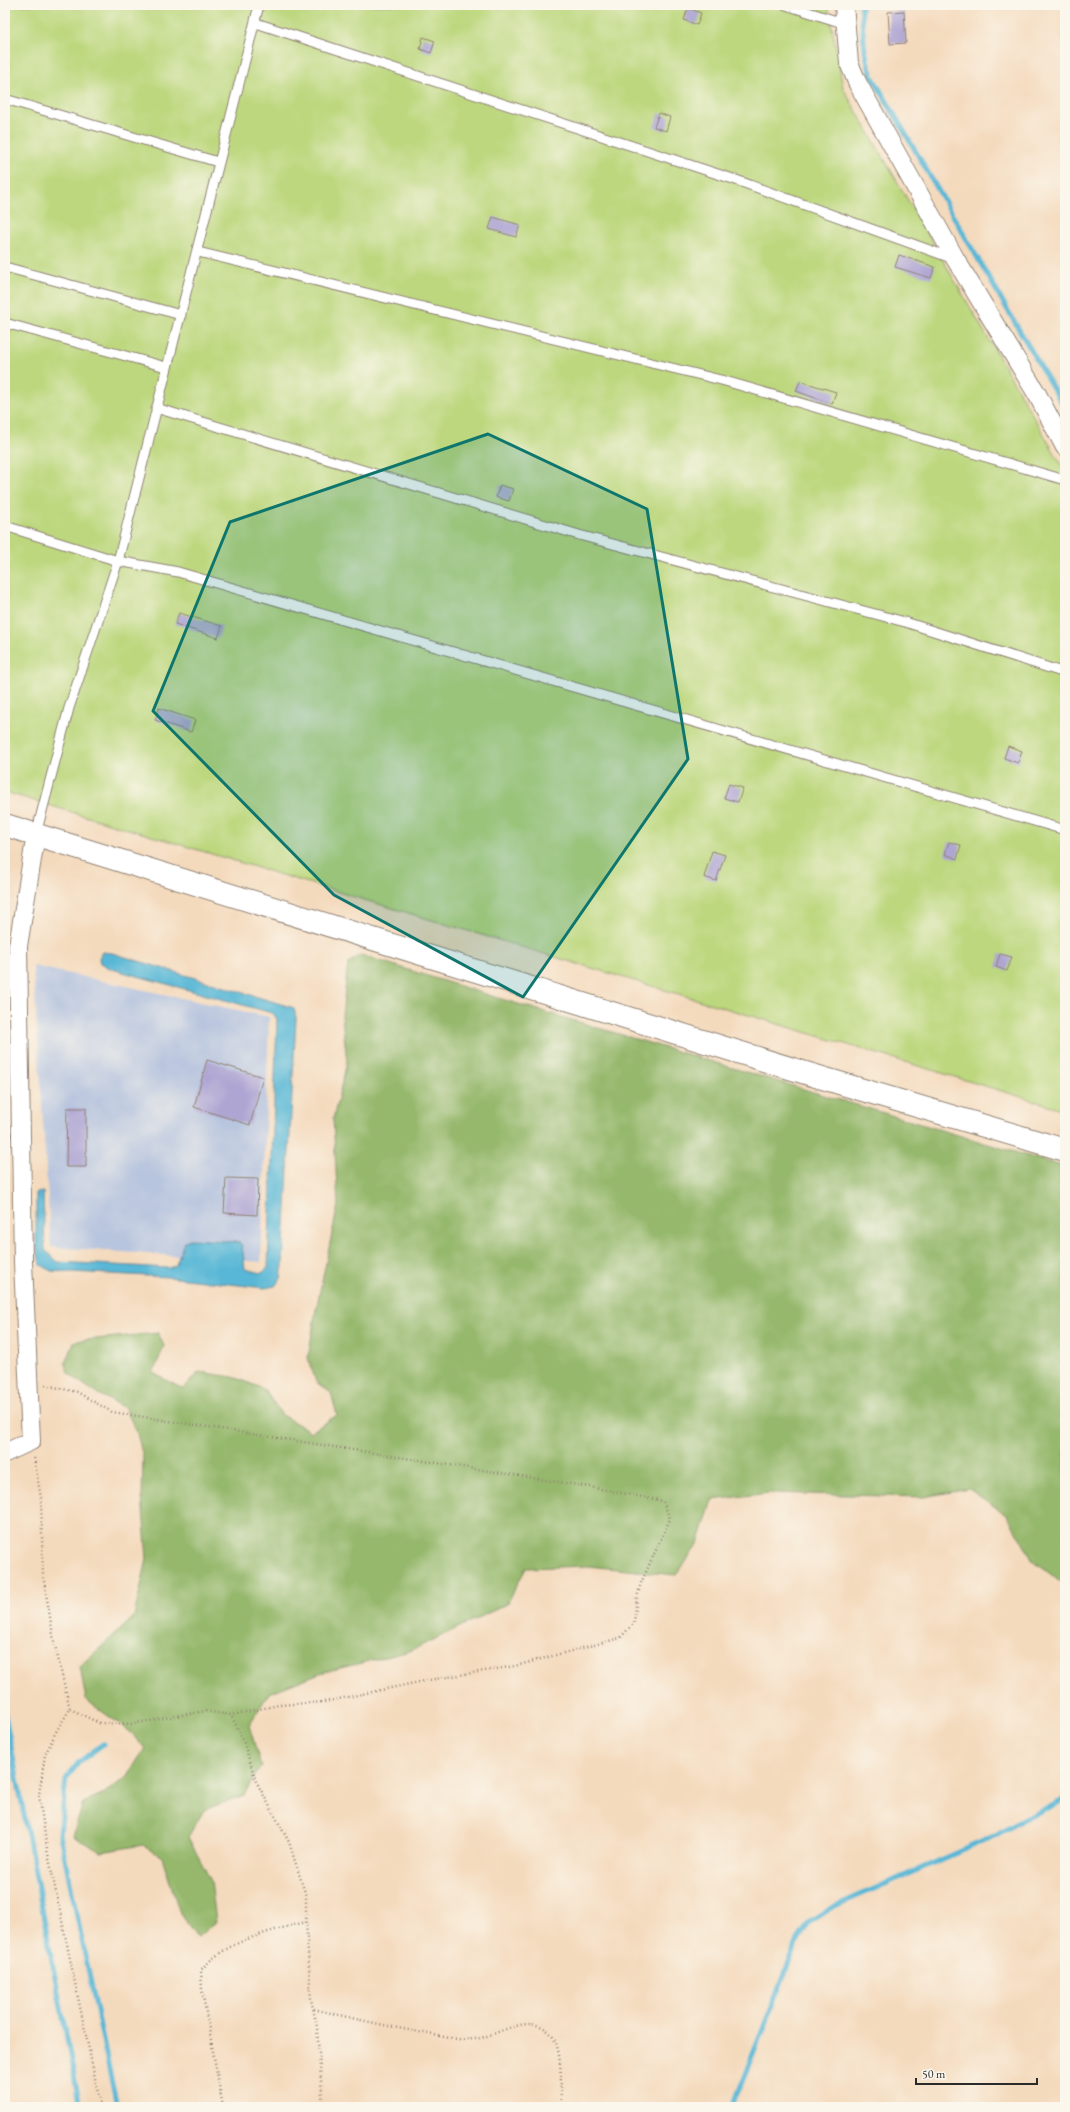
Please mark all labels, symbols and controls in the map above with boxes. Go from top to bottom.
scale bar [916,2060,1037,2086]
text: 50 m [922,2066,946,2082]

